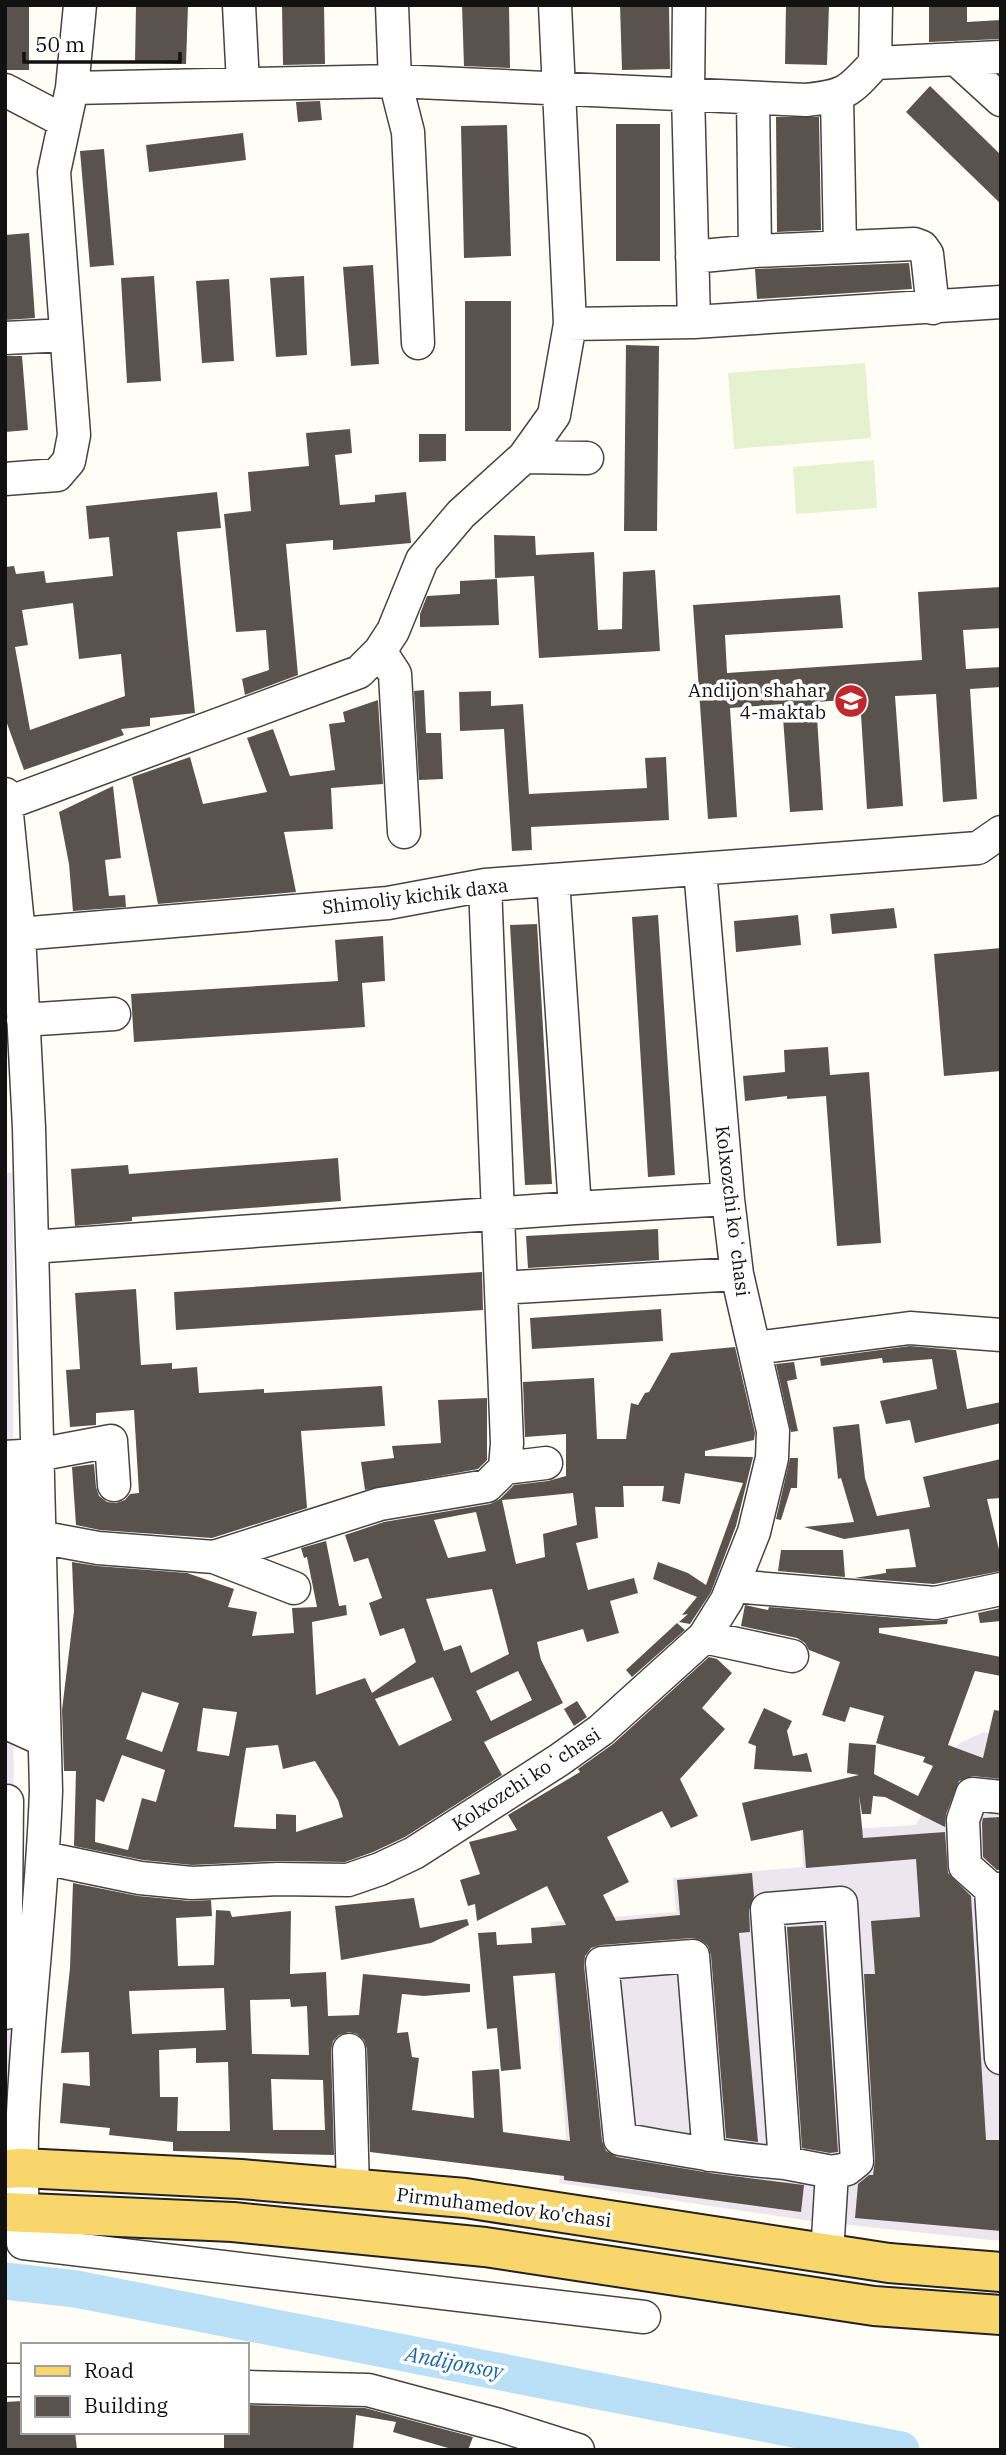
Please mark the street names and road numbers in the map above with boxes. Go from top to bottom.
street label: Shimoliy kichik daxa [321,873,509,919]
street label: Kolxozchi koʻchasi [711,1124,755,1298]
street label: Kolxozchi koʻchasi [447,1722,605,1836]
street label: Pirmuhamedov ko'chasi [395,2182,613,2232]

